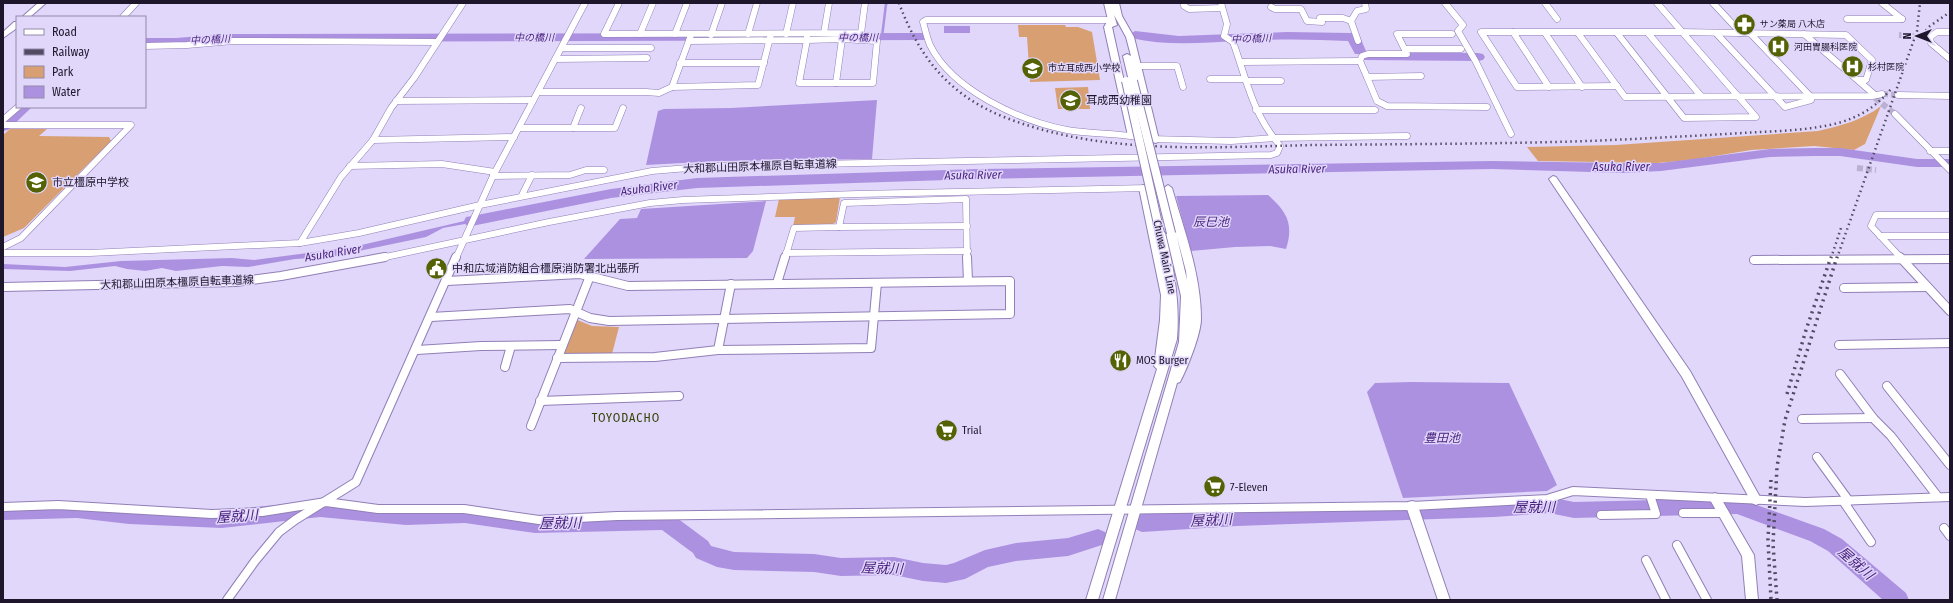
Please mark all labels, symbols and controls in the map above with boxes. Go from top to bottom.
pharmacy icon: サン薬局 八木店 [1732,11,1758,37]
legend [16,16,146,108]
north arrow [1897,16,1937,56]
place label: サン薬局 八木店 [1760,19,1825,29]
text: Road [52,25,77,39]
water label: 中の橋川 [514,32,555,44]
water label: 中の橋川 [838,32,879,44]
water label: 中の橋川 [1231,32,1272,46]
water label: 中の橋川 [190,33,231,47]
text: N [1901,33,1914,39]
hospital icon: 河田胃腸科医院 [1766,34,1792,60]
place label: 河田胃腸科医院 [1794,42,1857,52]
text: Railway [52,45,90,59]
hospital icon: 杉村医院 [1840,54,1866,80]
school or university icon: 市立耳成西小学校 [1020,55,1046,81]
place label: 杉村医院 [1868,61,1904,72]
place label: 市立耳成西小学校 [1048,63,1120,73]
text: Park [52,65,74,79]
text: Water [52,85,81,99]
school or university icon: 耳成西幼稚園 [1058,87,1084,113]
place label: 耳成西幼稚園 [1086,94,1152,107]
street label: 大和郡山田原本橿原自転車道線 [683,157,837,176]
water label: Asuka River [1591,160,1650,174]
water label: Asuka River [1267,161,1327,177]
water label: Asuka River [943,167,1003,183]
school or university icon: 市立橿原中学校 [24,169,50,195]
place label: 市立橿原中学校 [52,176,129,189]
water label: Asuka River [619,177,679,199]
water label: 辰巳池 [1193,215,1230,229]
street label: Chuwa Main Line [1150,219,1179,295]
water label: Asuka River [303,241,363,265]
public building icon: 中和広域消防組合橿原消防署北出張所 [423,255,449,281]
place label: 中和広域消防組合橿原消防署北出張所 [452,262,640,275]
street label: 大和郡山田原本橿原自転車道線 [100,273,254,292]
restaurant icon: MOS Burger [1107,347,1133,373]
place label: MOS Burger [1136,354,1189,367]
district label: TOYODACHO [592,411,660,425]
supermarket icon: Trial [934,417,960,443]
place label: Trial [962,424,982,437]
water label: 豊田池 [1424,431,1461,445]
supermarket icon: 7-Eleven [1201,474,1227,500]
place label: 7-Eleven [1230,481,1268,494]
water label: 屋就川 [1513,499,1557,516]
water label: 屋就川 [215,506,261,526]
water label: 屋就川 [1190,511,1234,530]
water label: 屋就川 [539,515,583,532]
water label: 屋就川 [1834,543,1879,585]
water label: 屋就川 [861,559,905,578]

